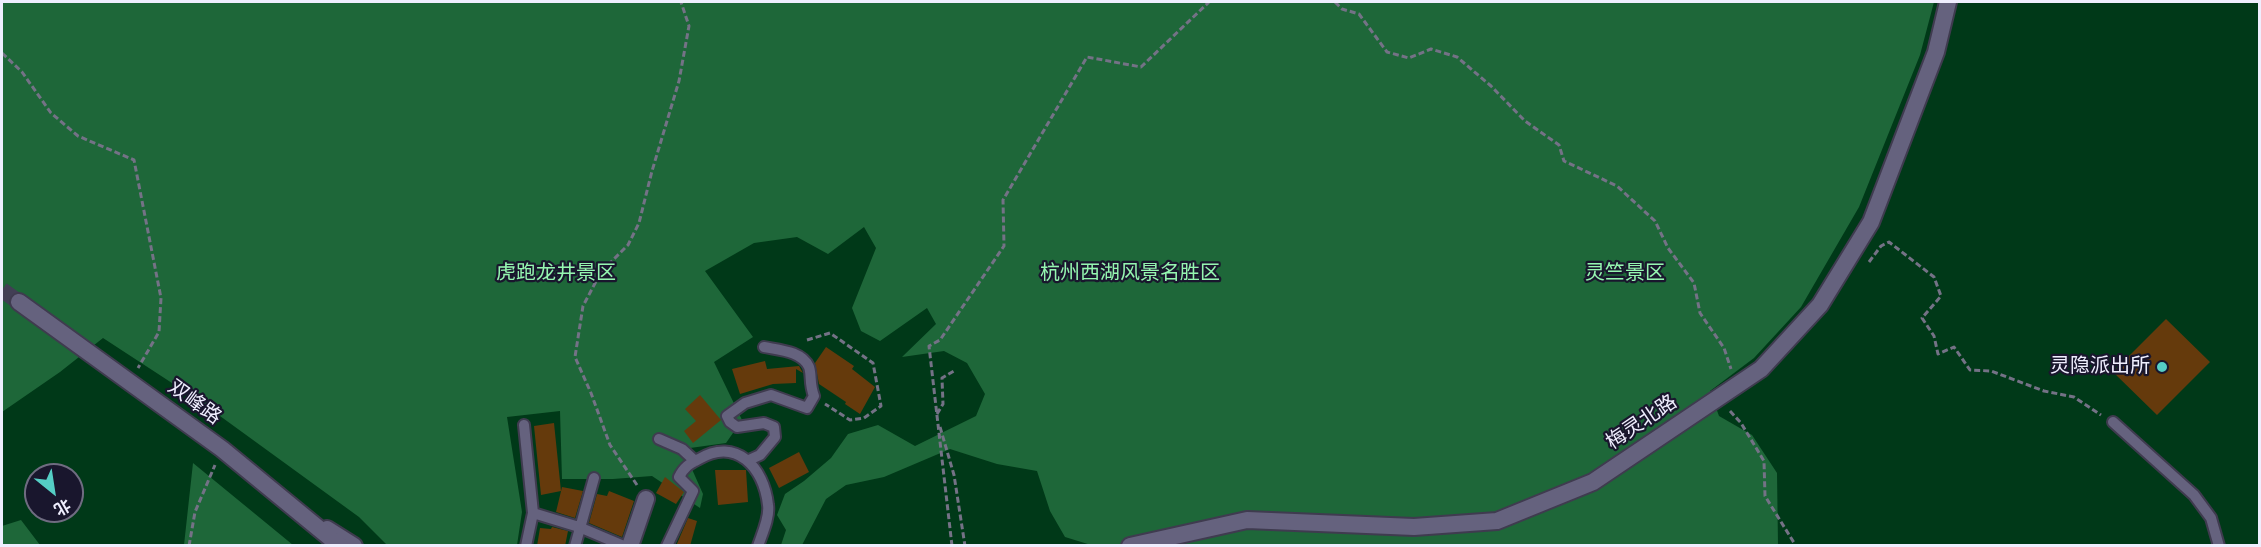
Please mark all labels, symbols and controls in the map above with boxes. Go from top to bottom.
park label: 虎跑龙井景区 [496,262,616,286]
park label: 杭州西湖风景名胜区 [1040,262,1220,286]
park label: 灵竺景区 [1585,262,1665,286]
place label: 灵隐派出所 [2050,355,2150,379]
marker: 灵隐派出所 [2155,360,2169,374]
street label: 双峰路 [163,376,225,430]
street label: 梅灵北路 [1602,391,1682,455]
north arrow [24,463,84,523]
text: 北 [51,495,74,520]

